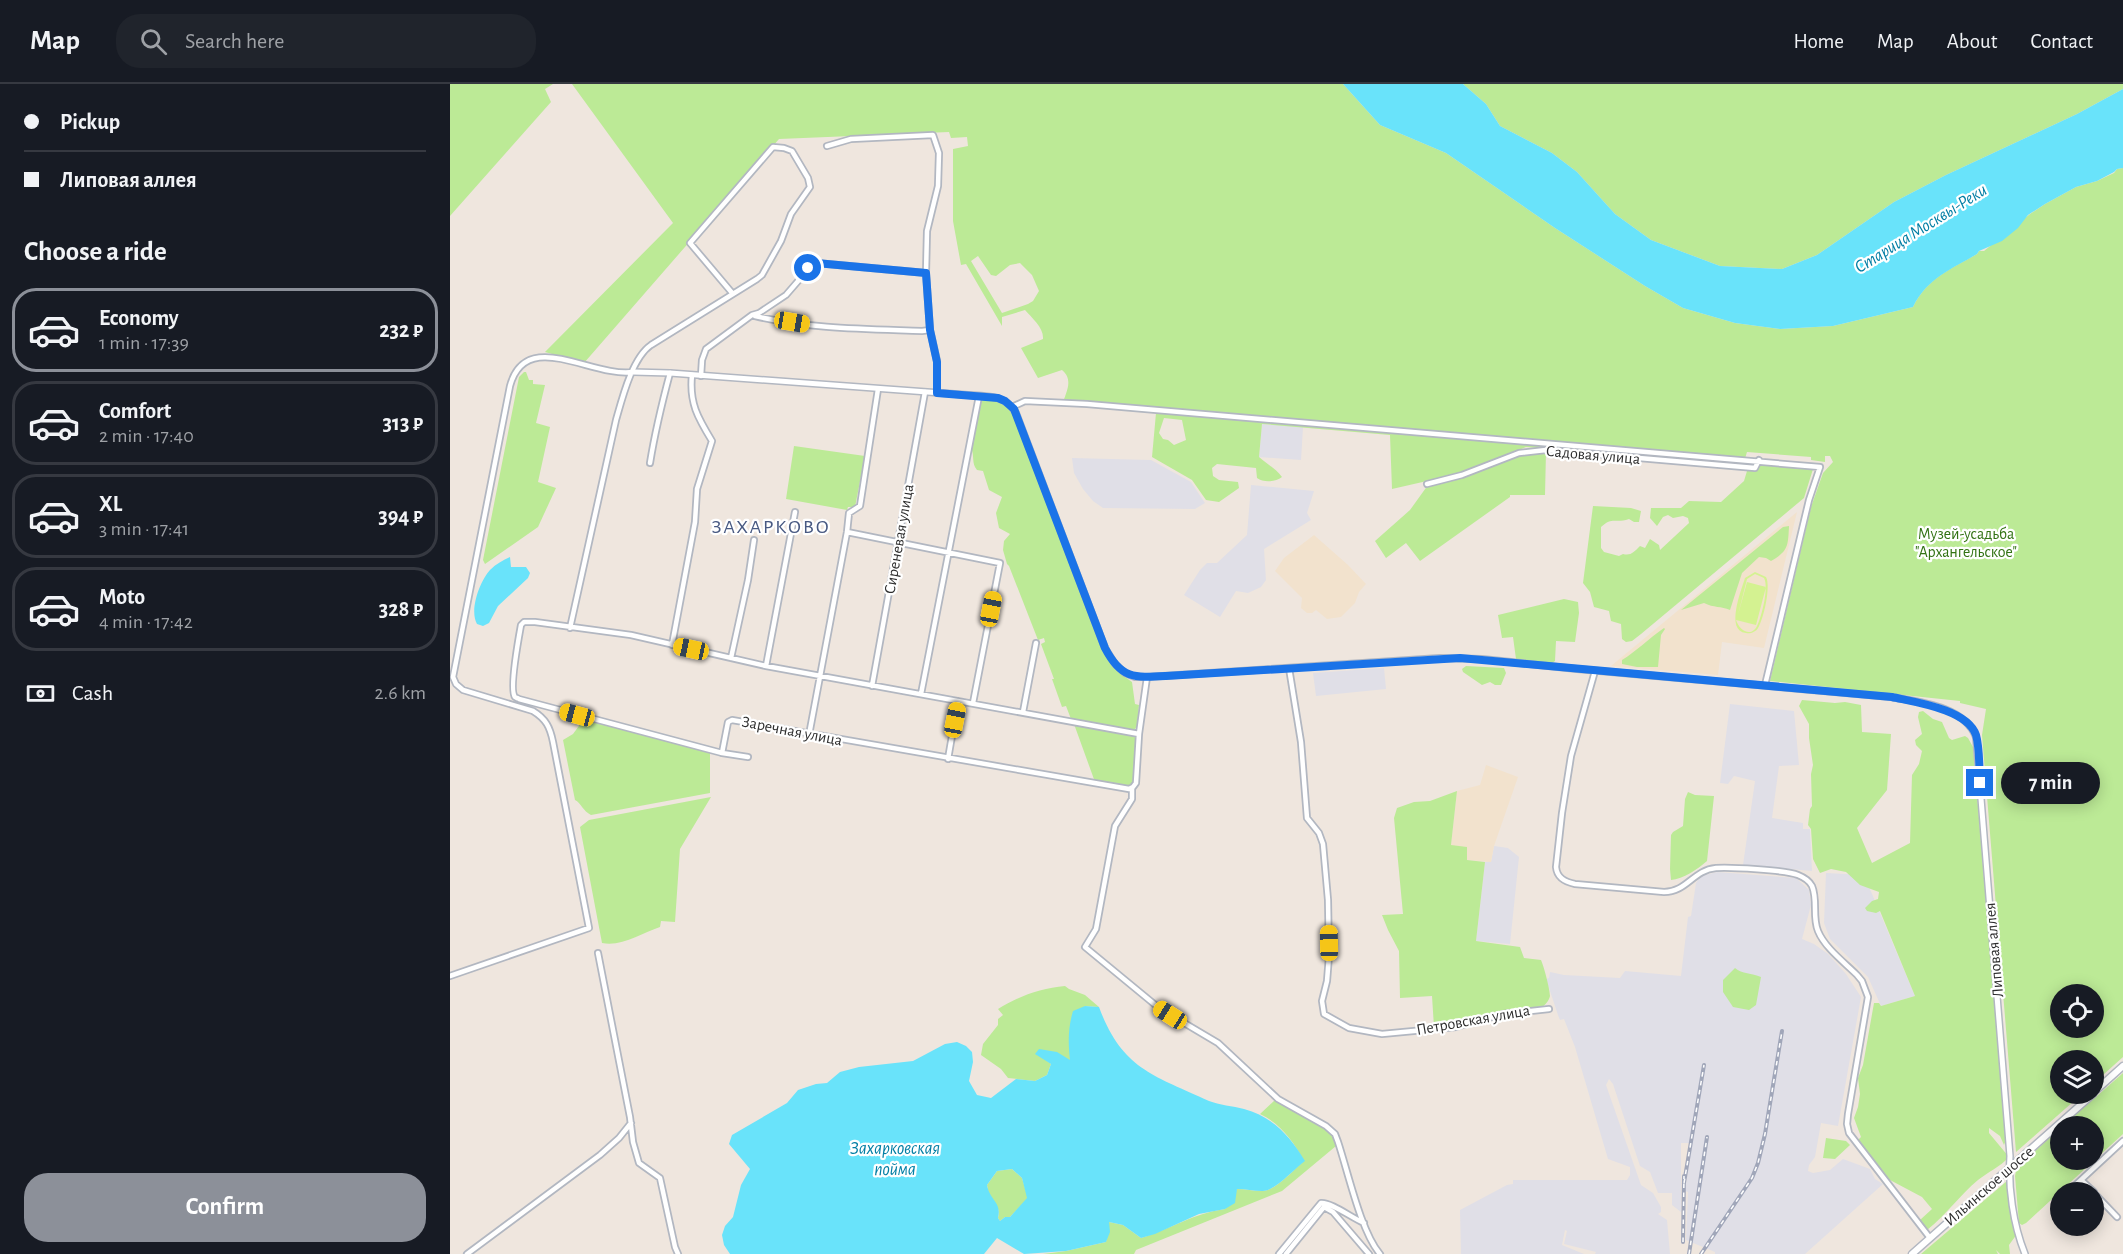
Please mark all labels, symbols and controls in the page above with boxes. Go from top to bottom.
search box [116,14,536,68]
icon: search [137,25,170,58]
text: Map [30,27,80,55]
text: Search here [185,30,284,52]
text: Home [1793,31,1844,52]
text: Map [1877,31,1914,52]
text: About [1947,31,1997,52]
text: Contact [2030,31,2093,52]
text: Pickup [60,111,120,133]
text: Липовая аллея [60,169,197,191]
water label: Старица Москвы-Реки [1852,181,1990,277]
text: Choose a ride [24,238,167,265]
route start [794,254,821,281]
icon: car [27,303,81,357]
text: Economy [99,307,179,329]
car [773,310,811,334]
text: 232 ₽ [379,319,423,341]
text: 1 min · 17:39 [99,333,189,353]
icon: car [27,396,81,450]
text: Comfort [99,400,171,422]
text: 313 ₽ [382,412,423,434]
text: 2 min · 17:40 [99,426,194,446]
street label: Садовая улица [1545,443,1641,468]
street label: Сиреневая улица [881,483,918,595]
icon: car [27,489,81,543]
text: XL [99,493,122,515]
text: 394 ₽ [378,505,423,527]
district label: ЗАХАРКОВО [712,517,831,537]
text: 3 min · 17:41 [99,519,189,539]
park label: Музей-усадьба "Архангельское" [1915,526,2017,560]
icon: car [27,582,81,636]
text: Moto [99,586,145,608]
car [979,590,1003,628]
text: 328 ₽ [379,598,423,620]
text: 4 min · 17:42 [99,612,193,632]
car [672,636,710,662]
icon: cash [24,677,57,710]
text: Cash [72,682,113,704]
text: 2.6 km [375,683,426,703]
car [943,701,967,739]
car [557,702,597,728]
street label: Заречная улица [740,713,844,750]
callout: 7 min [2001,762,2100,804]
route end [1966,769,1993,796]
text: 7 min [2029,773,2072,793]
street label: Липовая аллея [1982,902,2006,998]
car [1320,925,1338,961]
map controls [2050,984,2104,1236]
button: locate [2050,984,2104,1038]
car [1150,998,1190,1032]
street label: Петровская улица [1415,1002,1531,1039]
button: layers [2050,1050,2104,1104]
button: + [2050,1116,2104,1170]
water label: Захарковская пойма [850,1140,940,1179]
street label: Ильинское шоссе [1941,1143,2037,1229]
button: Confirm [24,1173,426,1242]
button: − [2050,1182,2104,1236]

